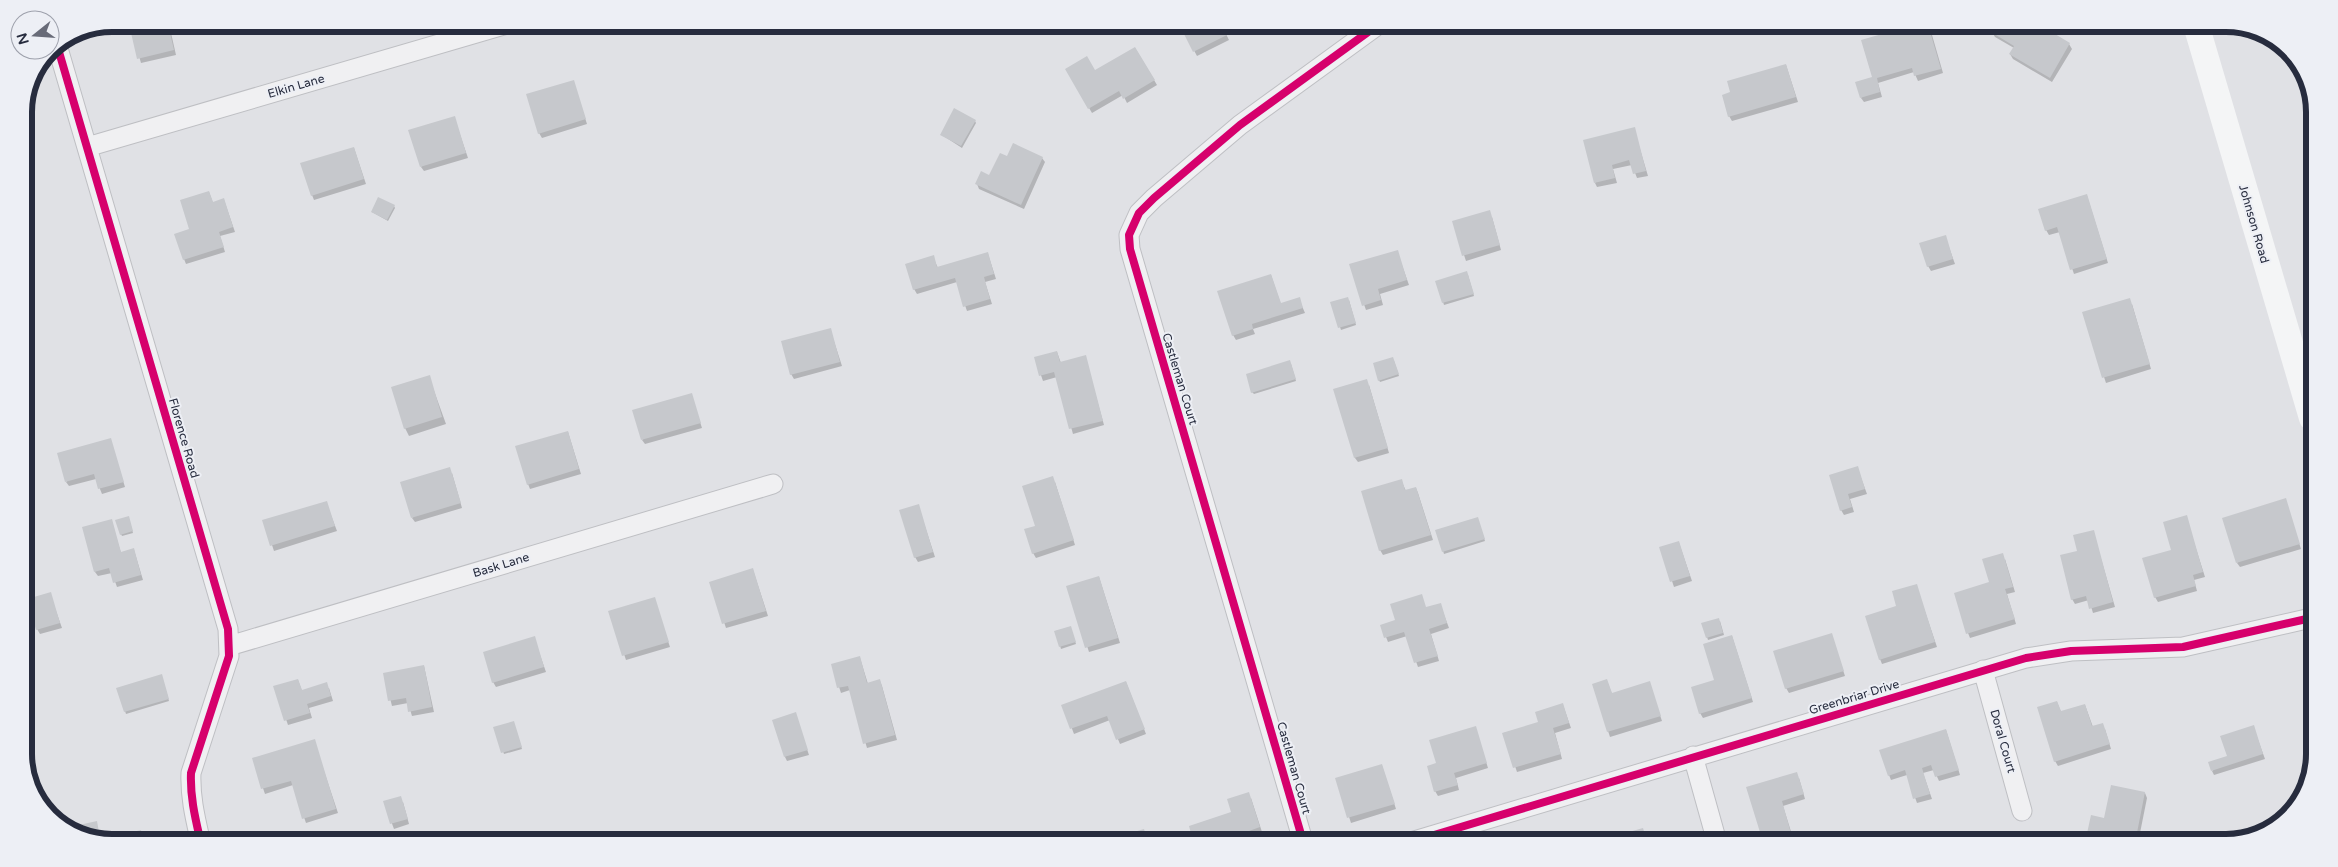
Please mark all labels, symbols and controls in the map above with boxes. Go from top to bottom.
north arrow [10,10,60,60]
text: N [13,31,33,47]
street label: Elkin Lane [266,71,326,101]
street label: Johnson Road [2236,183,2272,265]
street label: Castleman Court [1159,331,1201,427]
street label: Florence Road [166,396,202,480]
street label: Bask Lane [471,550,531,580]
street label: Greenbriar Drive [1807,677,1901,717]
street label: Doral Court [1987,708,2019,775]
street label: Castleman Court [1274,720,1314,816]

